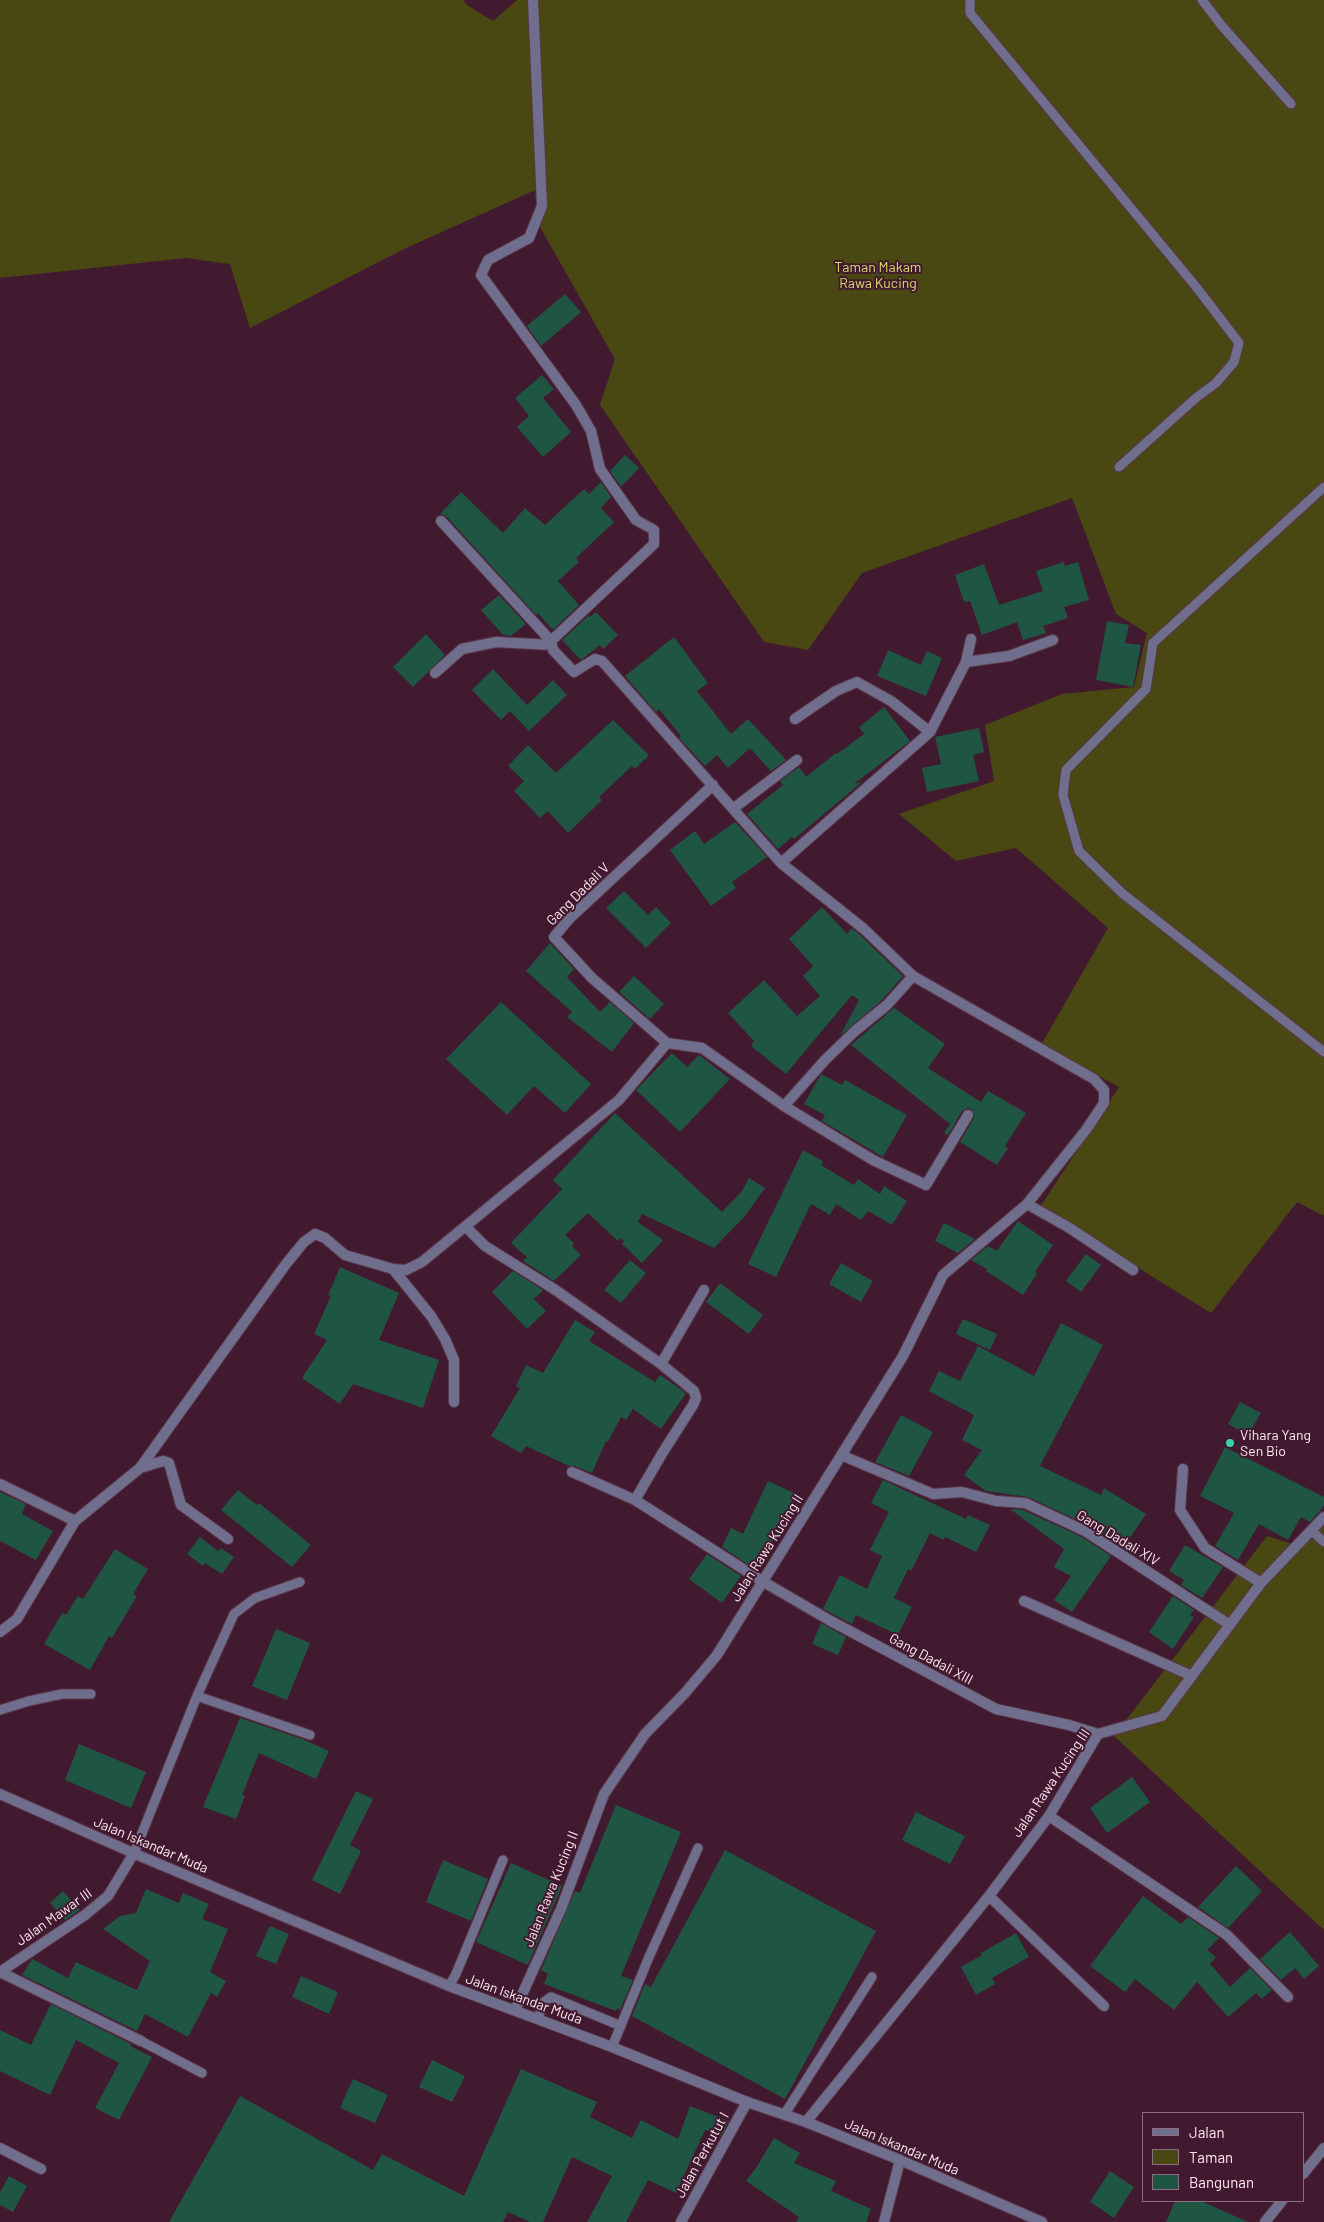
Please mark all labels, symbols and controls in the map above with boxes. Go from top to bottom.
park label: Taman Makam Rawa Kucing [835,259,921,292]
street label: Gang Dadali V [543,859,613,929]
place label: Vihara Yang Sen Bio [1240,1427,1311,1460]
marker: Vihara Yang Sen Bio [1224,1437,1236,1449]
street label: Jalan Rawa Kucing II [727,1491,807,1605]
street label: Gang Dadali XIV [1074,1507,1162,1569]
street label: Gang Dadali XIII [886,1630,976,1688]
street label: Jalan Rawa Kucing III [1008,1726,1094,1840]
street label: Jalan Iskandar Muda [91,1813,211,1877]
street label: Jalan Rawa Kucing II [520,1829,582,1949]
street label: Jalan Mawar III [13,1885,95,1949]
street label: Jalan Iskandar Muda [463,1970,585,2028]
street label: Jalan Perkutut I [672,2109,732,2201]
legend [1142,2112,1304,2202]
street label: Jalan Iskandar Muda [842,2115,962,2179]
text: Jalan [1189,2123,1225,2141]
text: Taman [1189,2148,1233,2166]
text: Bangunan [1189,2173,1254,2191]

